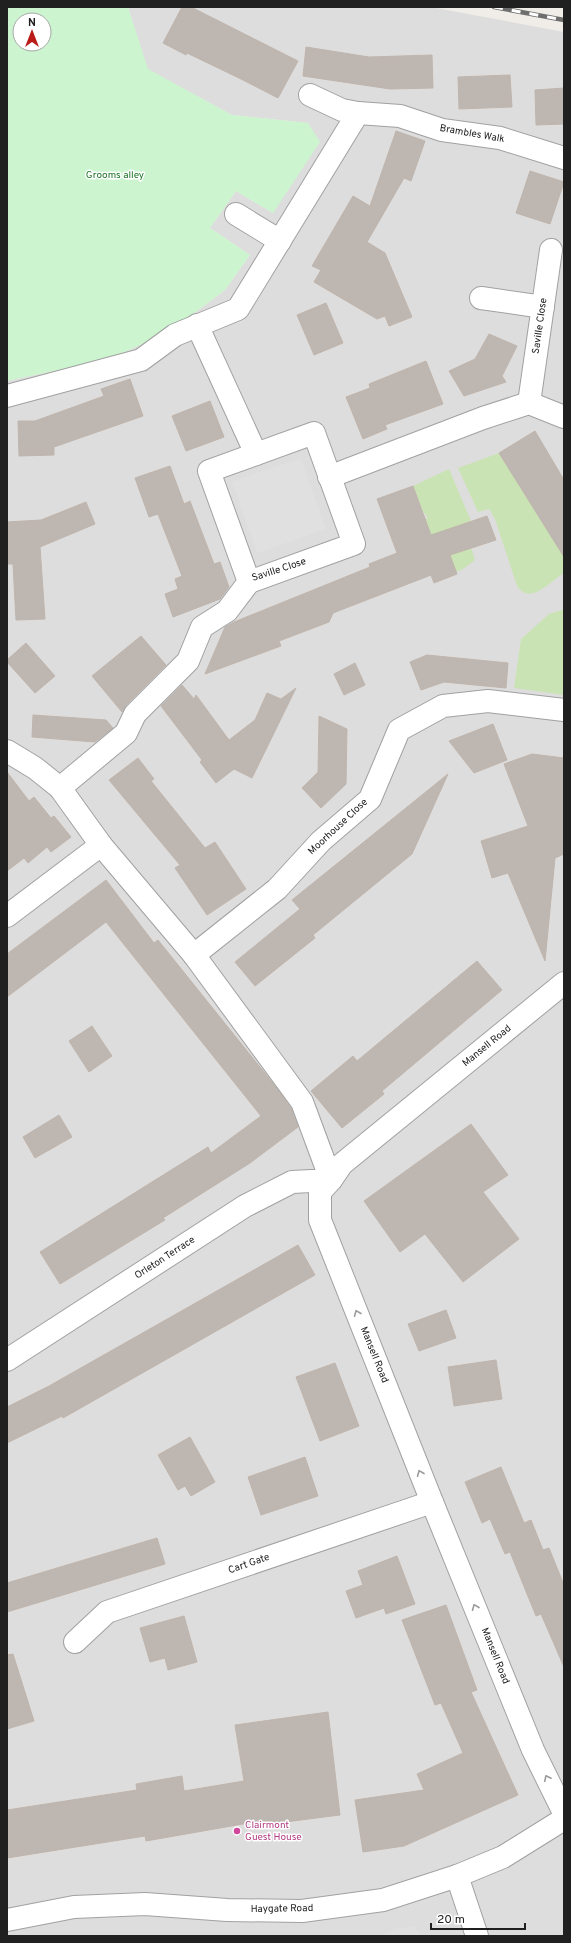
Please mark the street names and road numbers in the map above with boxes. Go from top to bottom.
street label: Brambles Walk [438,122,506,146]
street label: Saville Close [530,297,550,355]
street label: Saville Close [250,555,308,585]
street label: Moorhouse Close [305,796,371,858]
street label: Mansell Road [460,1022,514,1070]
street label: Orleton Terrace [132,1234,198,1282]
street label: Mansell Road [357,1325,391,1385]
street label: Cart Gate [227,1551,271,1577]
street label: Mansell Road [478,1626,512,1686]
street label: Haygate Road [251,1902,313,1916]

